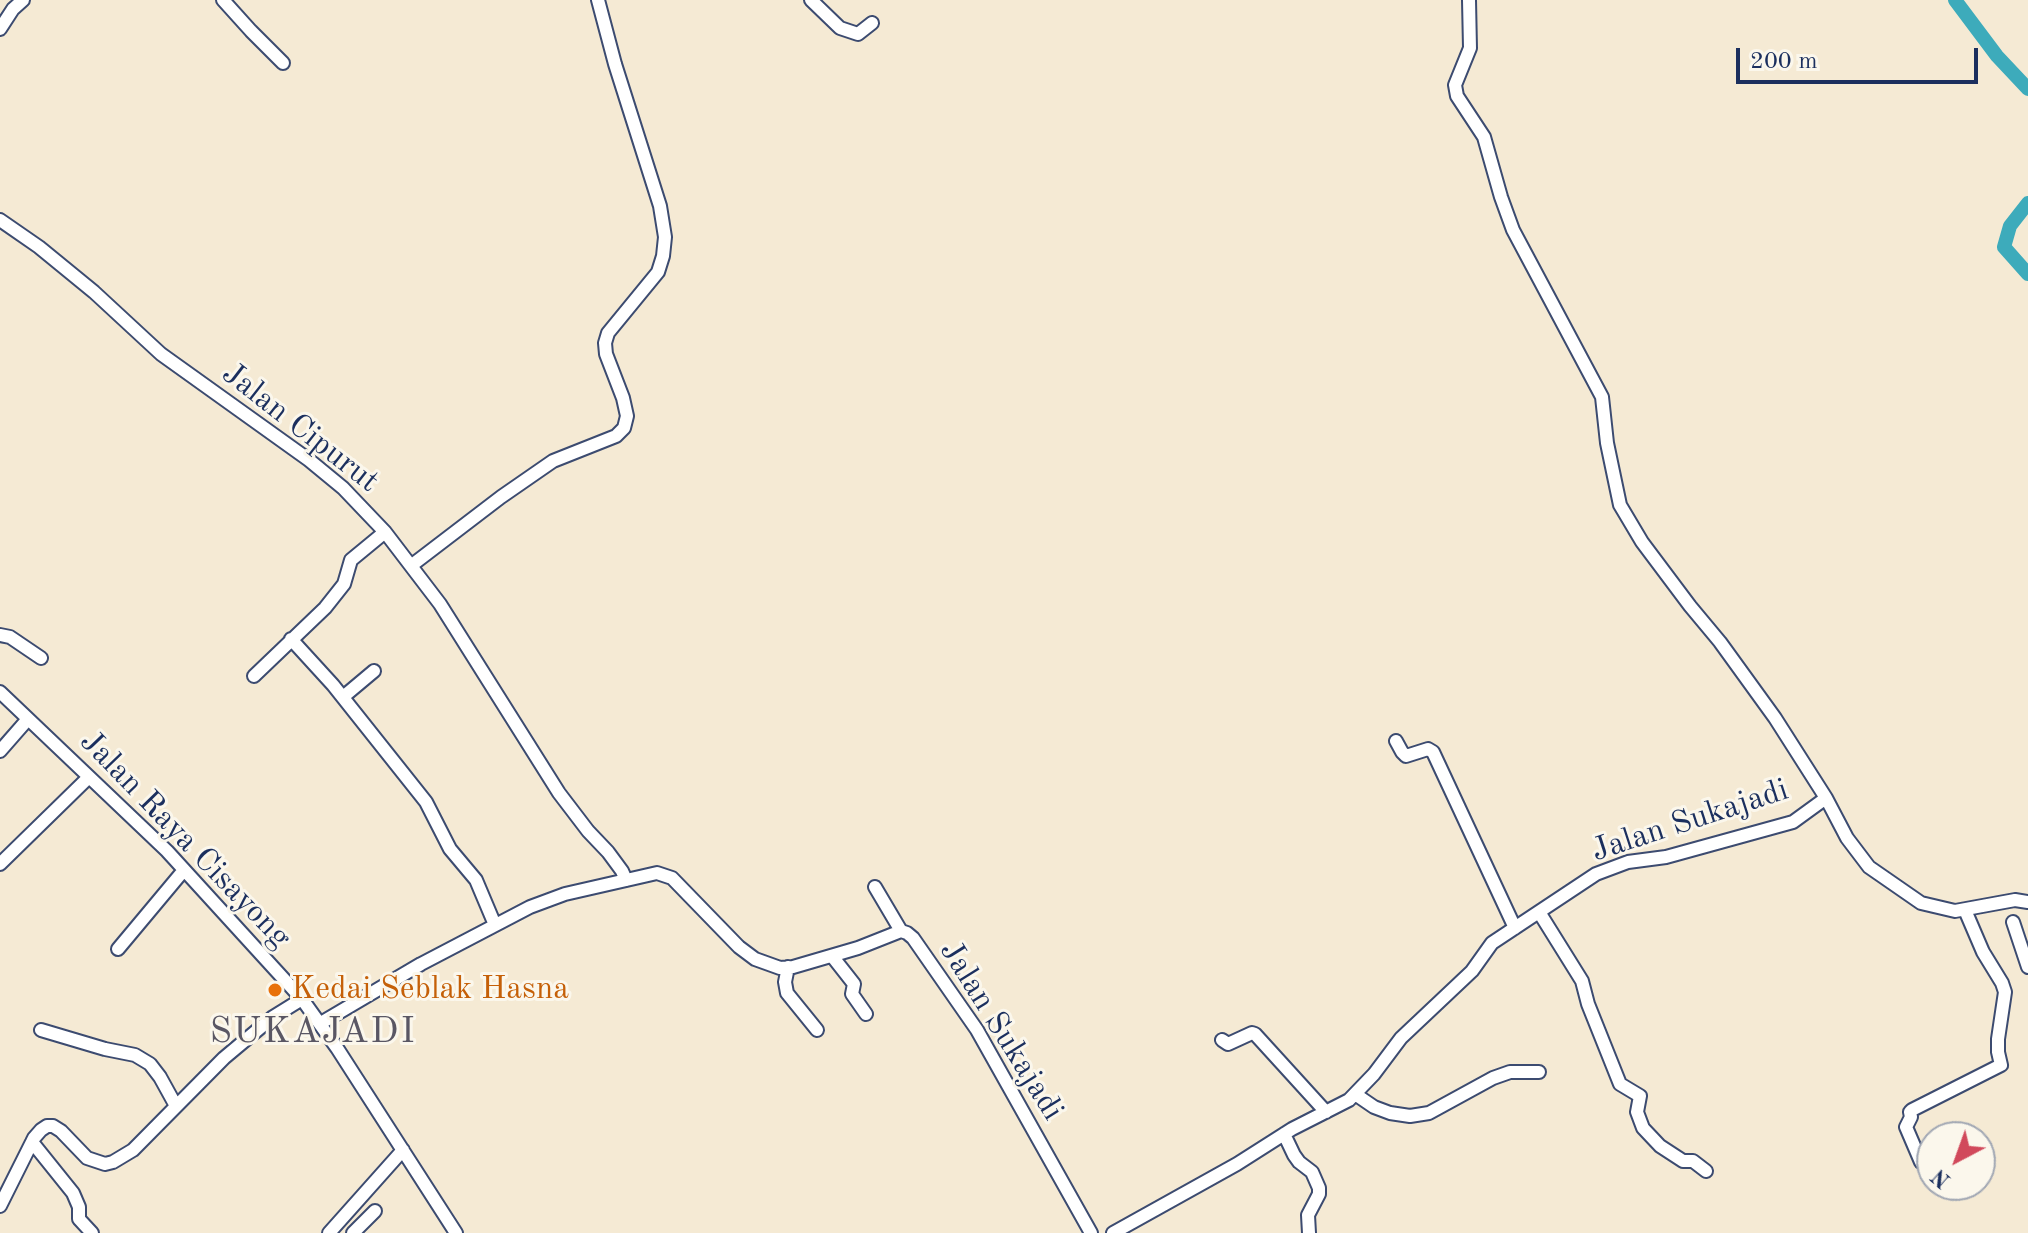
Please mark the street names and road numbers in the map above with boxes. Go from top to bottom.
street label: Jalan Cipurut [214,355,386,501]
street label: Jalan Raya Cisayong [71,723,299,957]
street label: Jalan Sukajadi [1587,771,1793,871]
street label: Jalan Sukajadi [931,934,1071,1128]

